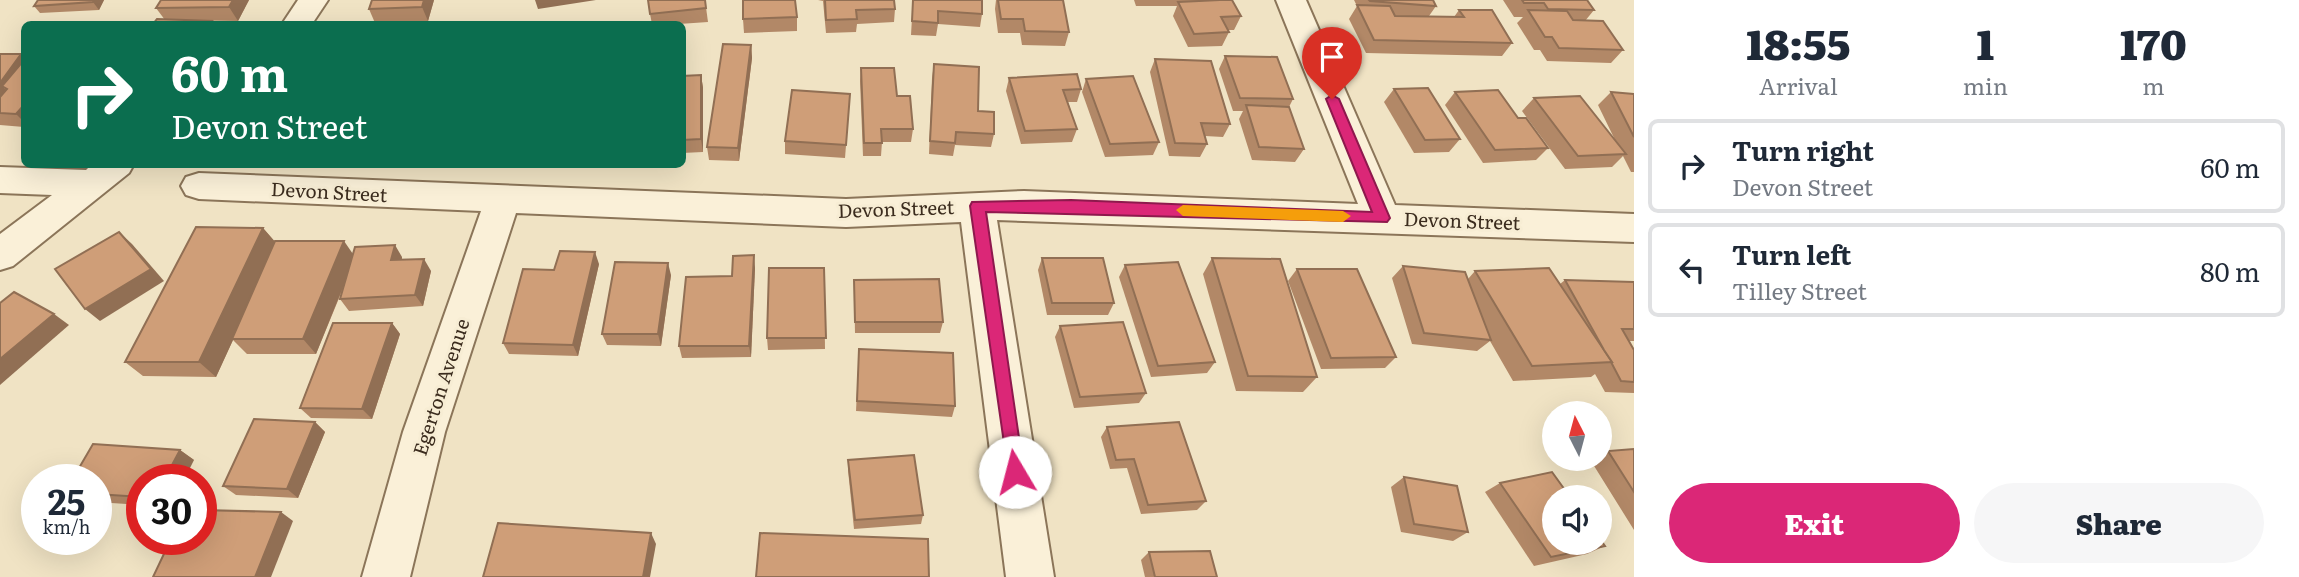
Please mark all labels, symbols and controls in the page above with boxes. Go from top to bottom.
text: 18:55 [1746,11,1851,73]
text: 1 [1976,11,1994,73]
text: 170 [2120,11,2187,73]
pin [1302,27,1362,99]
text: 60 m [171,34,288,107]
icon: arrive [1313,38,1351,76]
icon: right [56,49,147,140]
text: Arrival [1759,68,1838,102]
text: min [1963,68,2008,102]
text: m [2142,68,2165,102]
text: Devon Street [171,101,367,149]
text: Turn right [1732,130,1874,169]
icon: right [1673,147,1711,185]
text: 60 m [2201,147,2260,186]
text: Devon Street [1732,169,1873,203]
street label: Devon Street [270,174,388,208]
street label: Devon Street [837,192,955,224]
street label: Devon Street [1403,204,1521,236]
text: Turn left [1732,234,1851,273]
icon: left [1673,251,1711,289]
text: 80 m [2200,251,2260,290]
text: Tilley Street [1732,273,1867,307]
street label: Egerton Avenue [405,314,475,459]
north arrow [1542,401,1612,471]
map controls [1542,401,1612,555]
position arrow [978,435,1052,509]
speed limit sign: 30 [126,464,217,555]
text: 25 [48,474,85,526]
button: Exit [1669,483,1960,563]
button: Share [1974,483,2264,563]
button: sound [1542,485,1612,555]
text: km/h [43,513,90,540]

